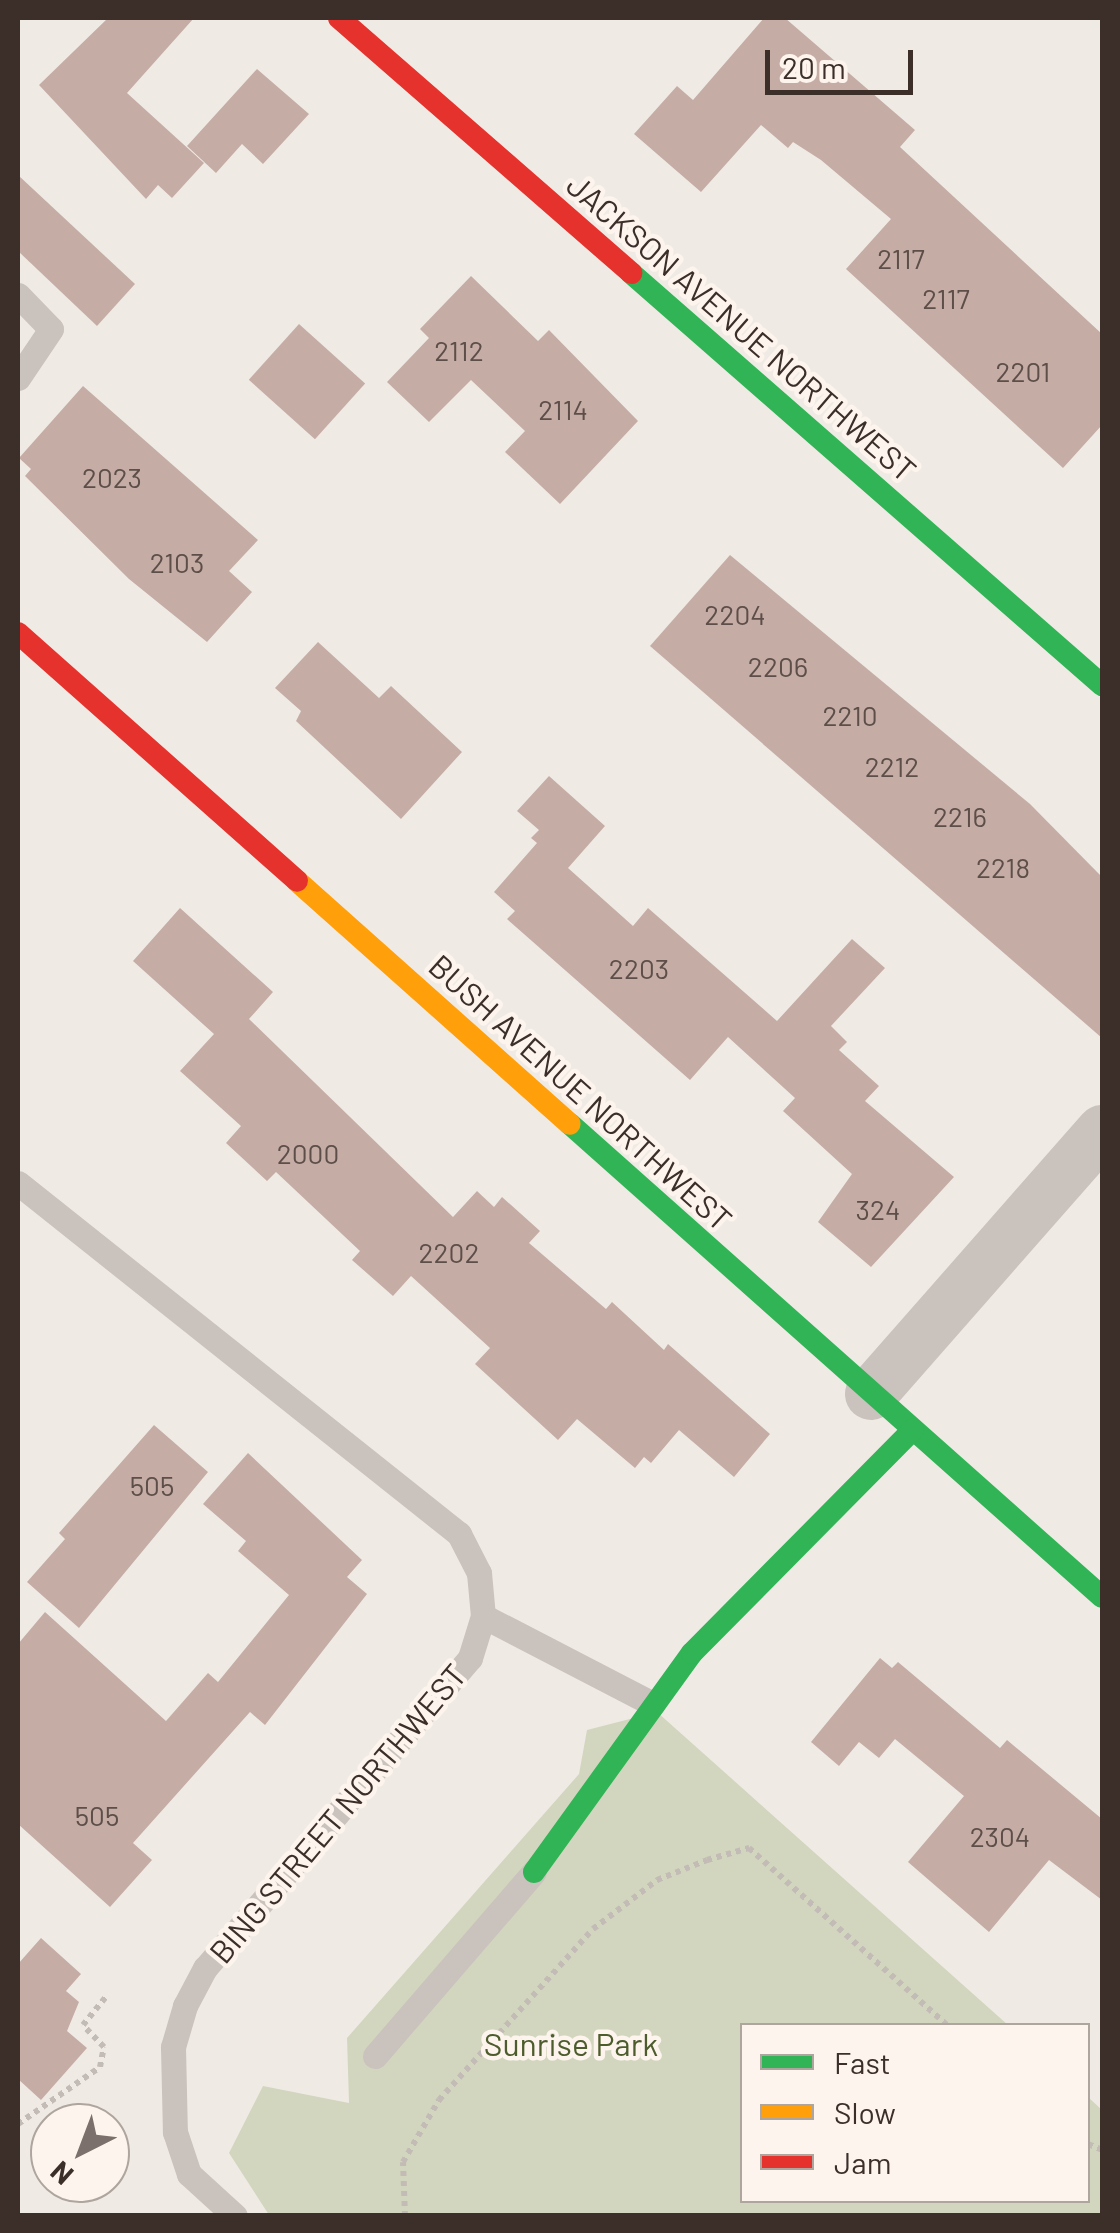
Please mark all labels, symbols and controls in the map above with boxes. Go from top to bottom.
scale bar [770,30,918,92]
text: 20 m [782,49,846,85]
street label: JACKSON AVENUE NORTHWEST [560,165,924,489]
house number: 2117 [877,241,925,275]
house number: 2117 [922,281,970,315]
house number: 2112 [434,333,484,367]
house number: 2201 [996,354,1050,388]
house number: 2114 [538,392,588,426]
house number: 2023 [82,460,142,494]
house number: 2103 [150,545,204,579]
house number: 2204 [704,597,766,631]
house number: 2206 [748,649,808,683]
house number: 2210 [822,698,878,732]
house number: 2212 [865,749,919,783]
house number: 2216 [933,799,987,833]
house number: 2218 [976,850,1030,884]
street label: BUSH AVENUE NORTHWEST [422,946,740,1238]
house number: 2203 [609,951,669,985]
house number: 2000 [277,1136,339,1170]
house number: 324 [856,1192,900,1226]
house number: 2202 [419,1235,479,1269]
house number: 505 [130,1468,174,1502]
street label: BING STREET NORTHWEST [201,1656,473,1970]
house number: 505 [75,1798,119,1832]
house number: 2304 [970,1819,1030,1853]
legend [740,2023,1090,2203]
park label: Sunrise Park [484,2024,658,2062]
text: Fast [834,2044,891,2080]
text: Slow [834,2094,896,2130]
north arrow [30,2103,130,2203]
text: Jam [834,2144,891,2180]
text: N [43,2155,80,2193]

